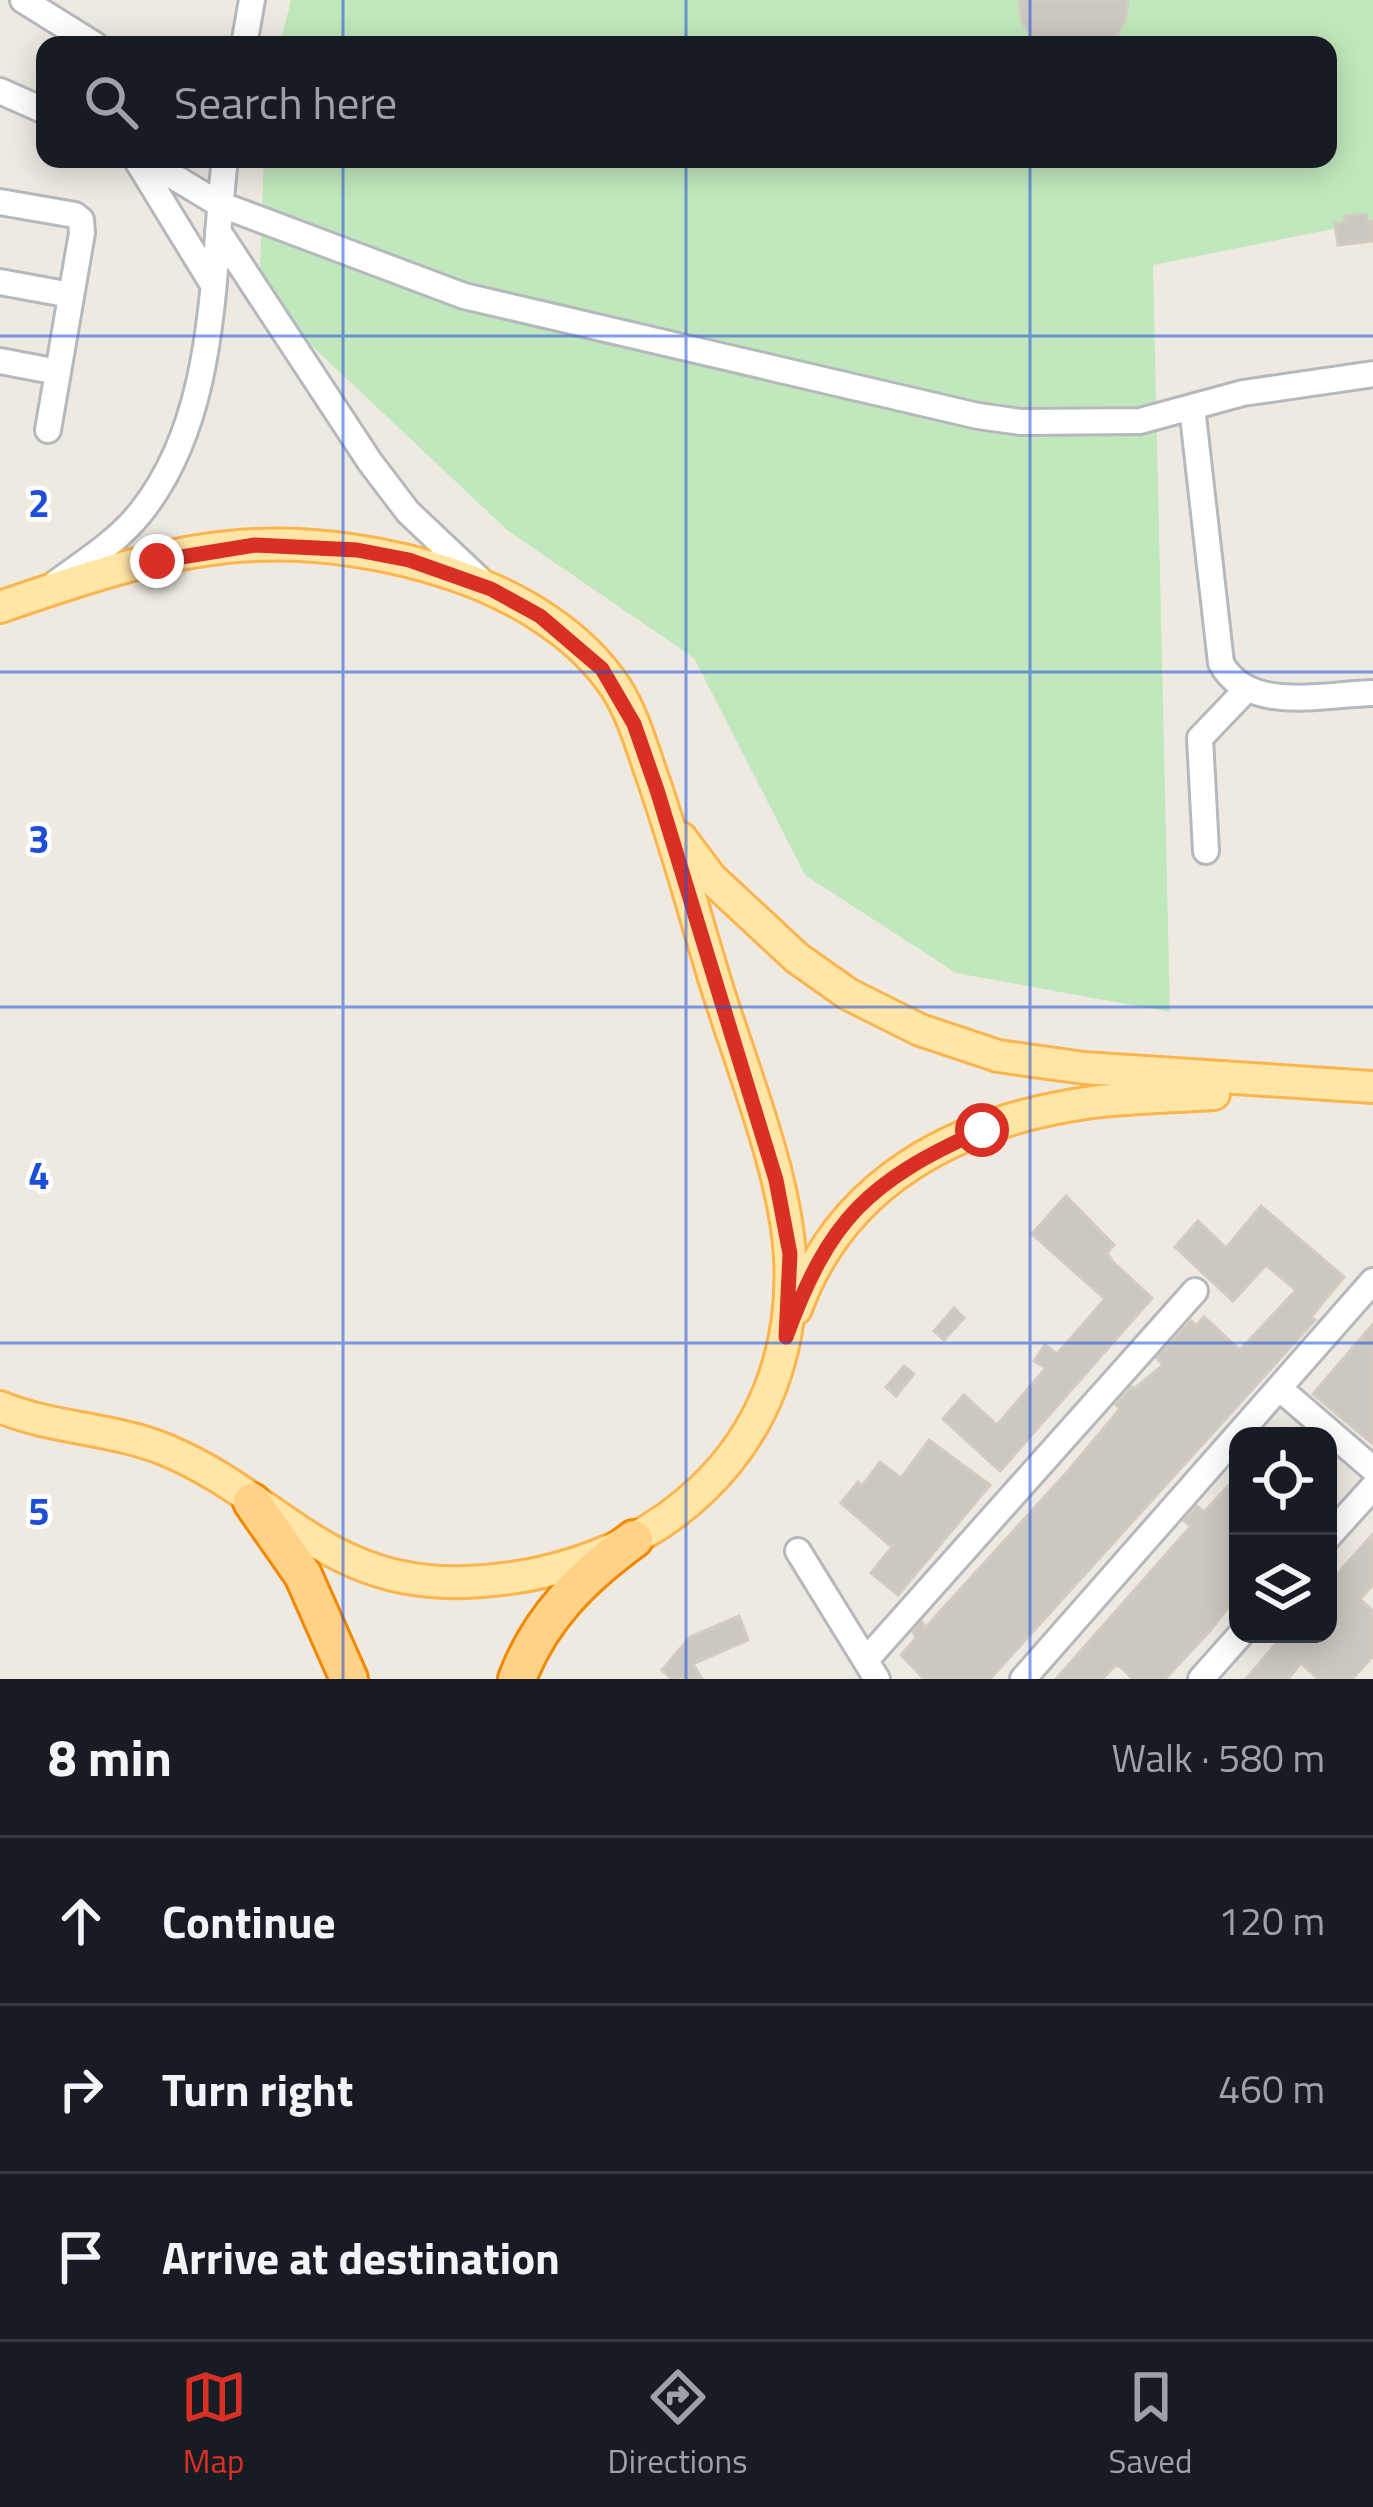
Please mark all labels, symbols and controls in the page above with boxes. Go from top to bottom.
search box [36,36,1337,168]
text: Search here [174,68,397,136]
icon: search [78,69,144,135]
text: 2 [28,473,50,532]
route end [130,534,184,588]
text: 3 [28,809,50,868]
route start [955,1103,1009,1157]
text: 4 [28,1145,50,1204]
map controls [1229,1427,1337,1643]
button: locate [1229,1427,1337,1535]
text: 5 [28,1481,50,1540]
button: layers [1229,1535,1337,1643]
text: 8 min [48,1718,172,1796]
text: Walk · 580 m [1111,1728,1325,1787]
text: Continue [162,1887,336,1955]
icon: ahead [48,1888,114,1954]
text: 120 m [1218,1891,1325,1950]
text: Turn right [162,2055,353,2123]
icon: right [48,2056,114,2122]
text: 460 m [1218,2059,1325,2118]
text: Arrive at destination [162,2223,560,2291]
icon: arrive [48,2224,114,2290]
tab: Map [181,2364,247,2486]
tab: Directions [608,2364,748,2486]
tab: Saved [1109,2364,1192,2486]

